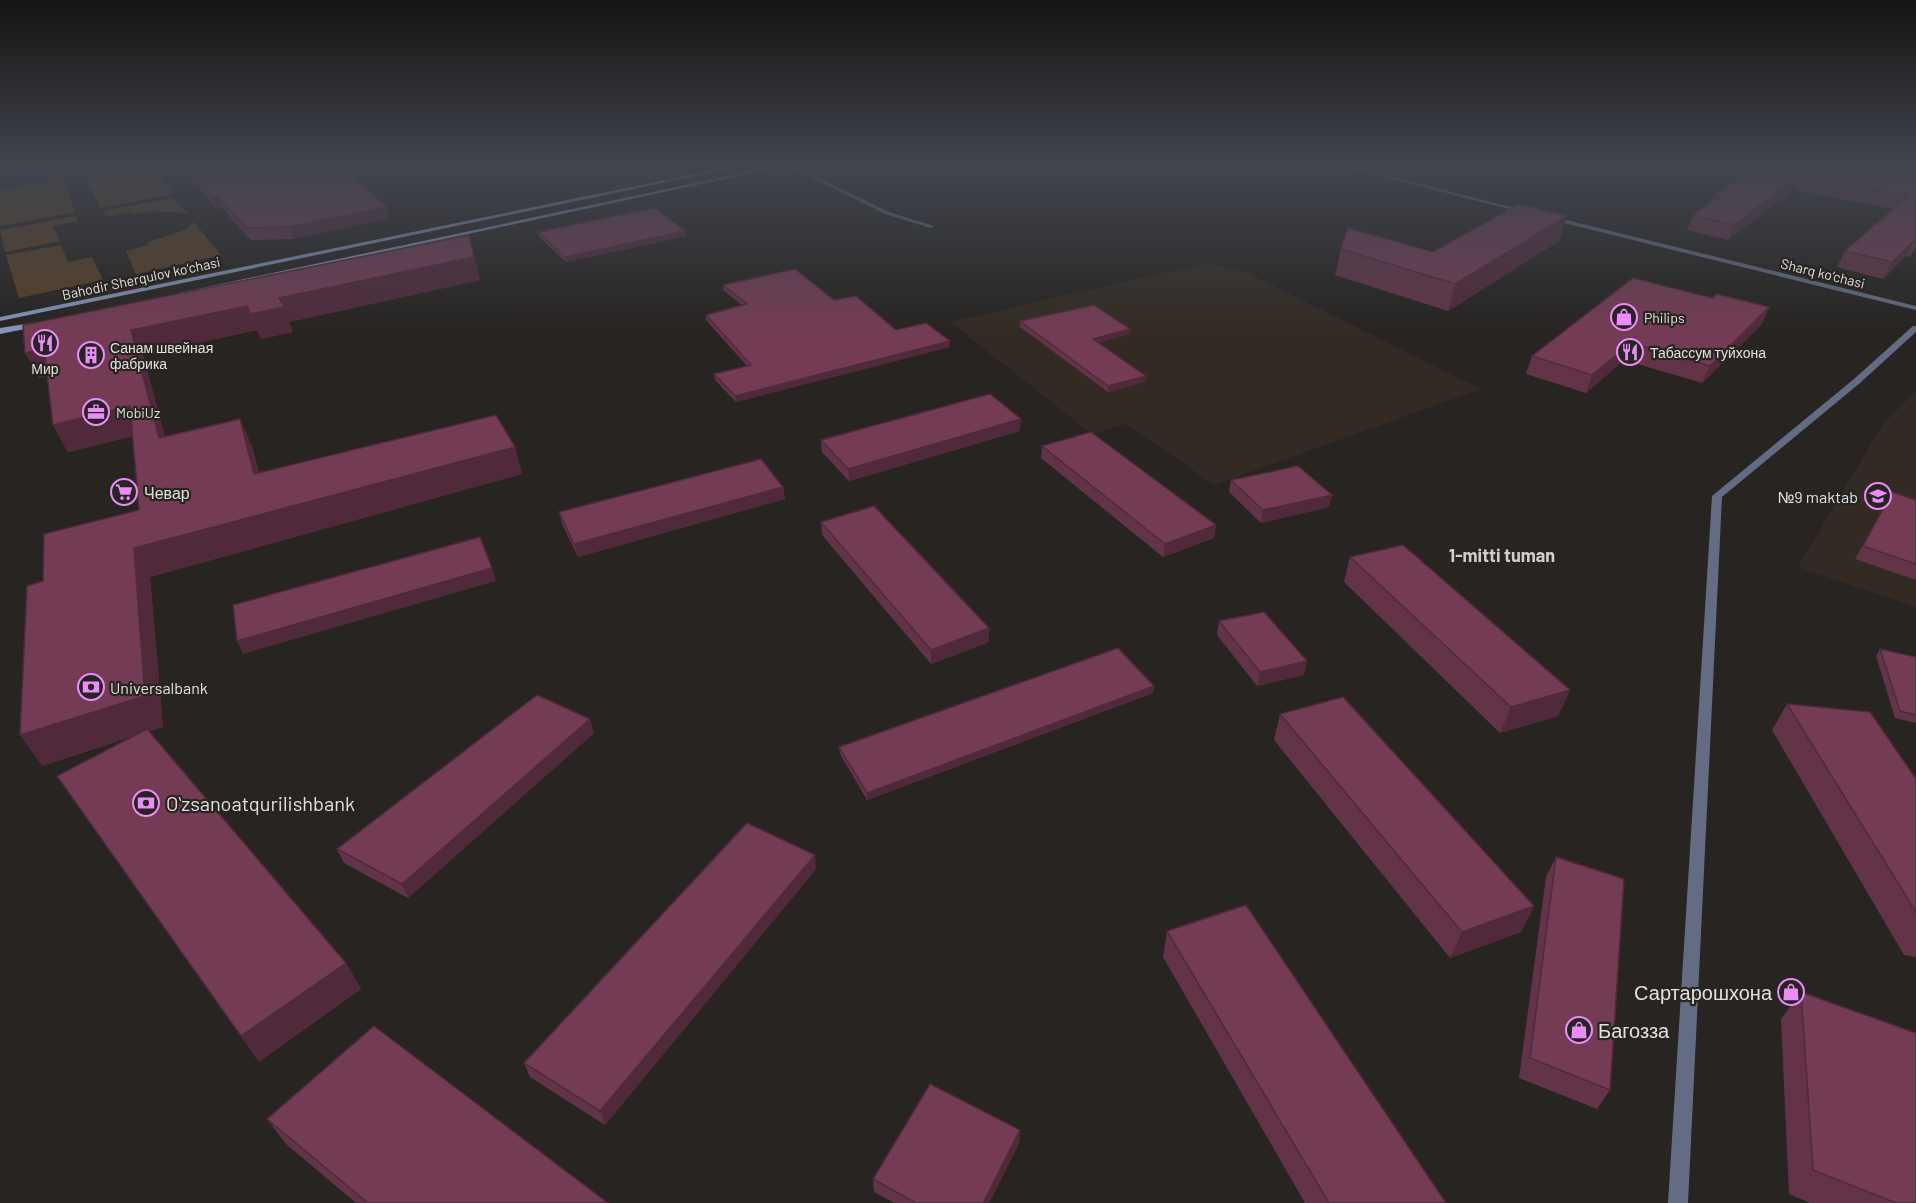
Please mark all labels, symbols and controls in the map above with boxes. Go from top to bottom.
street label: Bahodir Sherqulov ko‘chasi [60,253,222,303]
street label: Sharq ko‘chasi [1779,254,1867,292]
shop icon: Philips [1609,302,1639,332]
place label: Philips [1644,309,1685,326]
restaurant icon: Мир [30,328,60,358]
restaurant icon: Табассум туйхона [1615,337,1645,367]
place label: Санам швейная фабрика [110,339,213,372]
building icon: Санам швейная фабрика [76,340,106,370]
place label: Табассум туйхона [1650,344,1766,361]
place label: Мир [31,360,59,377]
office icon: MobiUz [81,397,111,427]
place label: MobiUz [116,404,160,421]
supermarket icon: Чевар [109,477,139,507]
school or university icon: №9 maktab [1863,481,1893,511]
place label: Чевар [144,483,190,502]
place label: №9 maktab [1777,487,1858,506]
district label: 1-mitti tuman [1449,544,1555,566]
bank icon: Universalbank [76,672,106,702]
place label: Universalbank [110,678,208,697]
bank icon: Oʻzsanoatqurilishbank [131,788,161,818]
place label: Oʻzsanoatqurilishbank [166,791,355,815]
shop icon: Сартарошхона [1776,977,1806,1007]
place label: Сартарошхона [1634,980,1773,1004]
shop icon: Багозза [1564,1015,1594,1045]
place label: Багозза [1598,1018,1670,1042]

